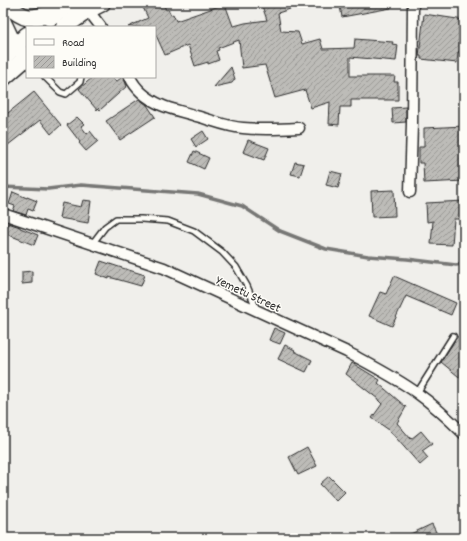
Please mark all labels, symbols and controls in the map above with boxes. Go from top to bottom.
legend [26,26,156,78]
text: Road [62,35,84,52]
text: Building [62,55,97,72]
street label: Yemetu Street [212,272,284,319]

